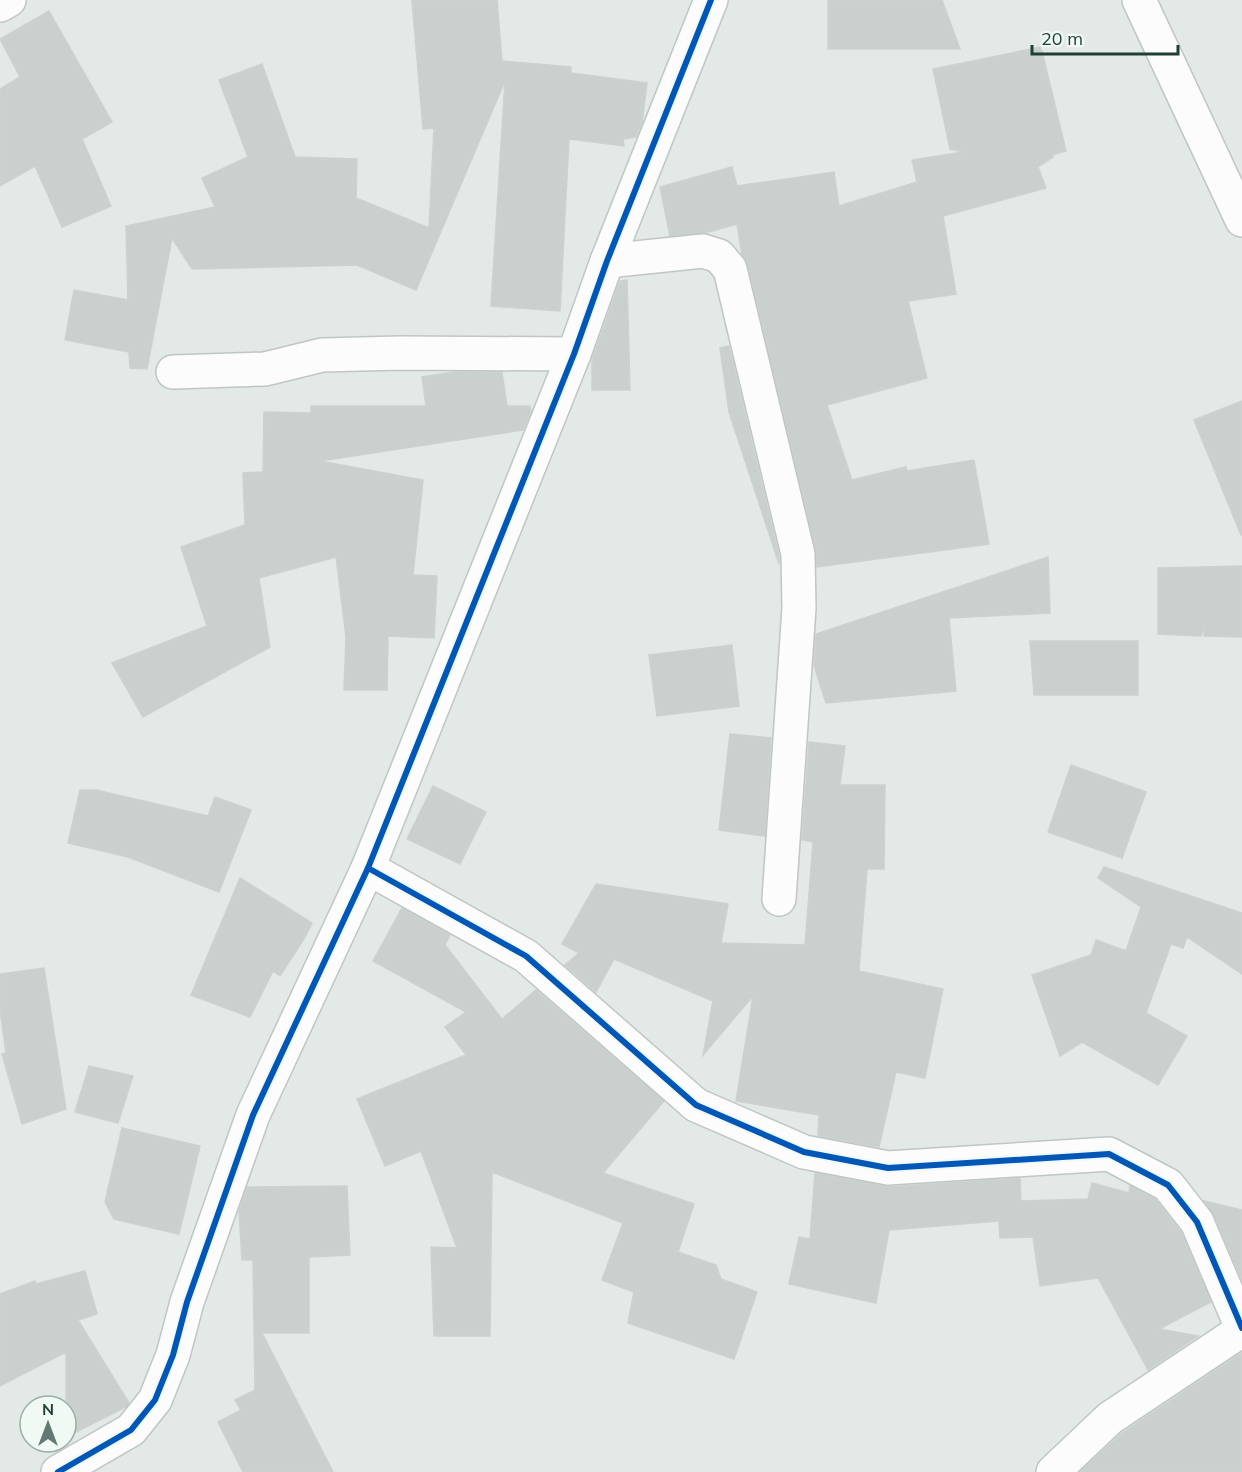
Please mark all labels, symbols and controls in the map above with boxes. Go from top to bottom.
scale bar [1032,18,1178,56]
text: 20 m [1041,27,1083,50]
north arrow [18,1394,78,1454]
text: N [42,1399,54,1419]

